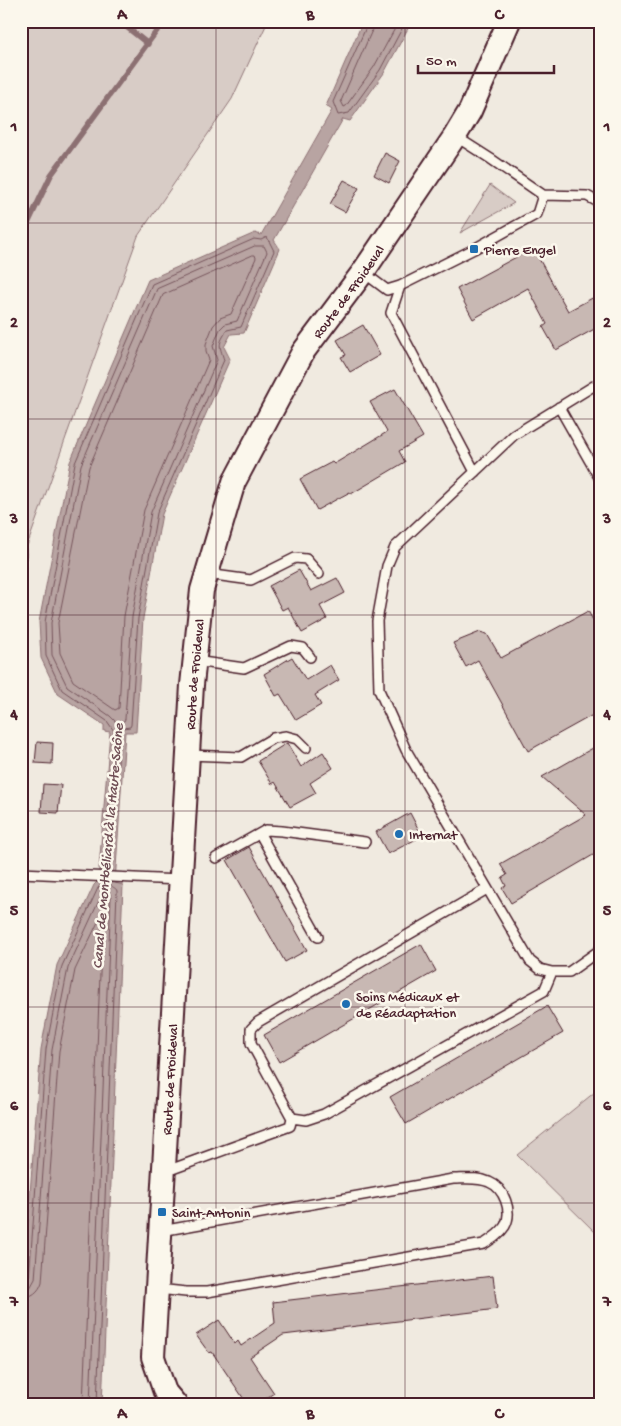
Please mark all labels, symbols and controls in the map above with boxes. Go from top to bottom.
text: A [116,7,128,26]
text: B [305,7,315,26]
text: C [494,7,505,26]
scale bar [418,42,555,74]
text: 50 m [426,53,457,71]
text: 1 [10,119,17,138]
text: 1 [603,119,610,138]
street label: Route de Froideval [310,243,390,343]
marker: Pierre Engel [468,243,480,255]
place label: Pierre Engel [483,243,556,260]
text: 2 [10,315,18,334]
text: 2 [603,315,611,334]
text: 3 [9,511,18,530]
text: 3 [602,511,611,530]
street label: Route de Froideval [183,618,210,730]
text: 4 [9,707,18,726]
text: 4 [602,707,611,726]
water label: Canal de Montbéliard à la Haute-Saône [89,722,129,969]
marker: Internat [393,828,405,840]
place label: Internat [409,828,458,845]
text: 5 [10,903,19,922]
text: 5 [603,903,612,922]
place label: Soins Médicaux et de Réadaptation [356,990,460,1023]
marker: Soins Médicaux et de Réadaptation [340,998,352,1010]
street label: Route de Froideval [160,1024,183,1136]
text: 6 [10,1098,19,1117]
text: 6 [603,1098,612,1117]
marker: Saint-Antonin [156,1206,168,1218]
place label: Saint-Antonin [172,1206,251,1223]
text: 7 [9,1294,19,1313]
text: 7 [602,1294,612,1313]
text: A [116,1406,128,1425]
text: B [305,1406,315,1425]
text: C [494,1406,505,1425]

